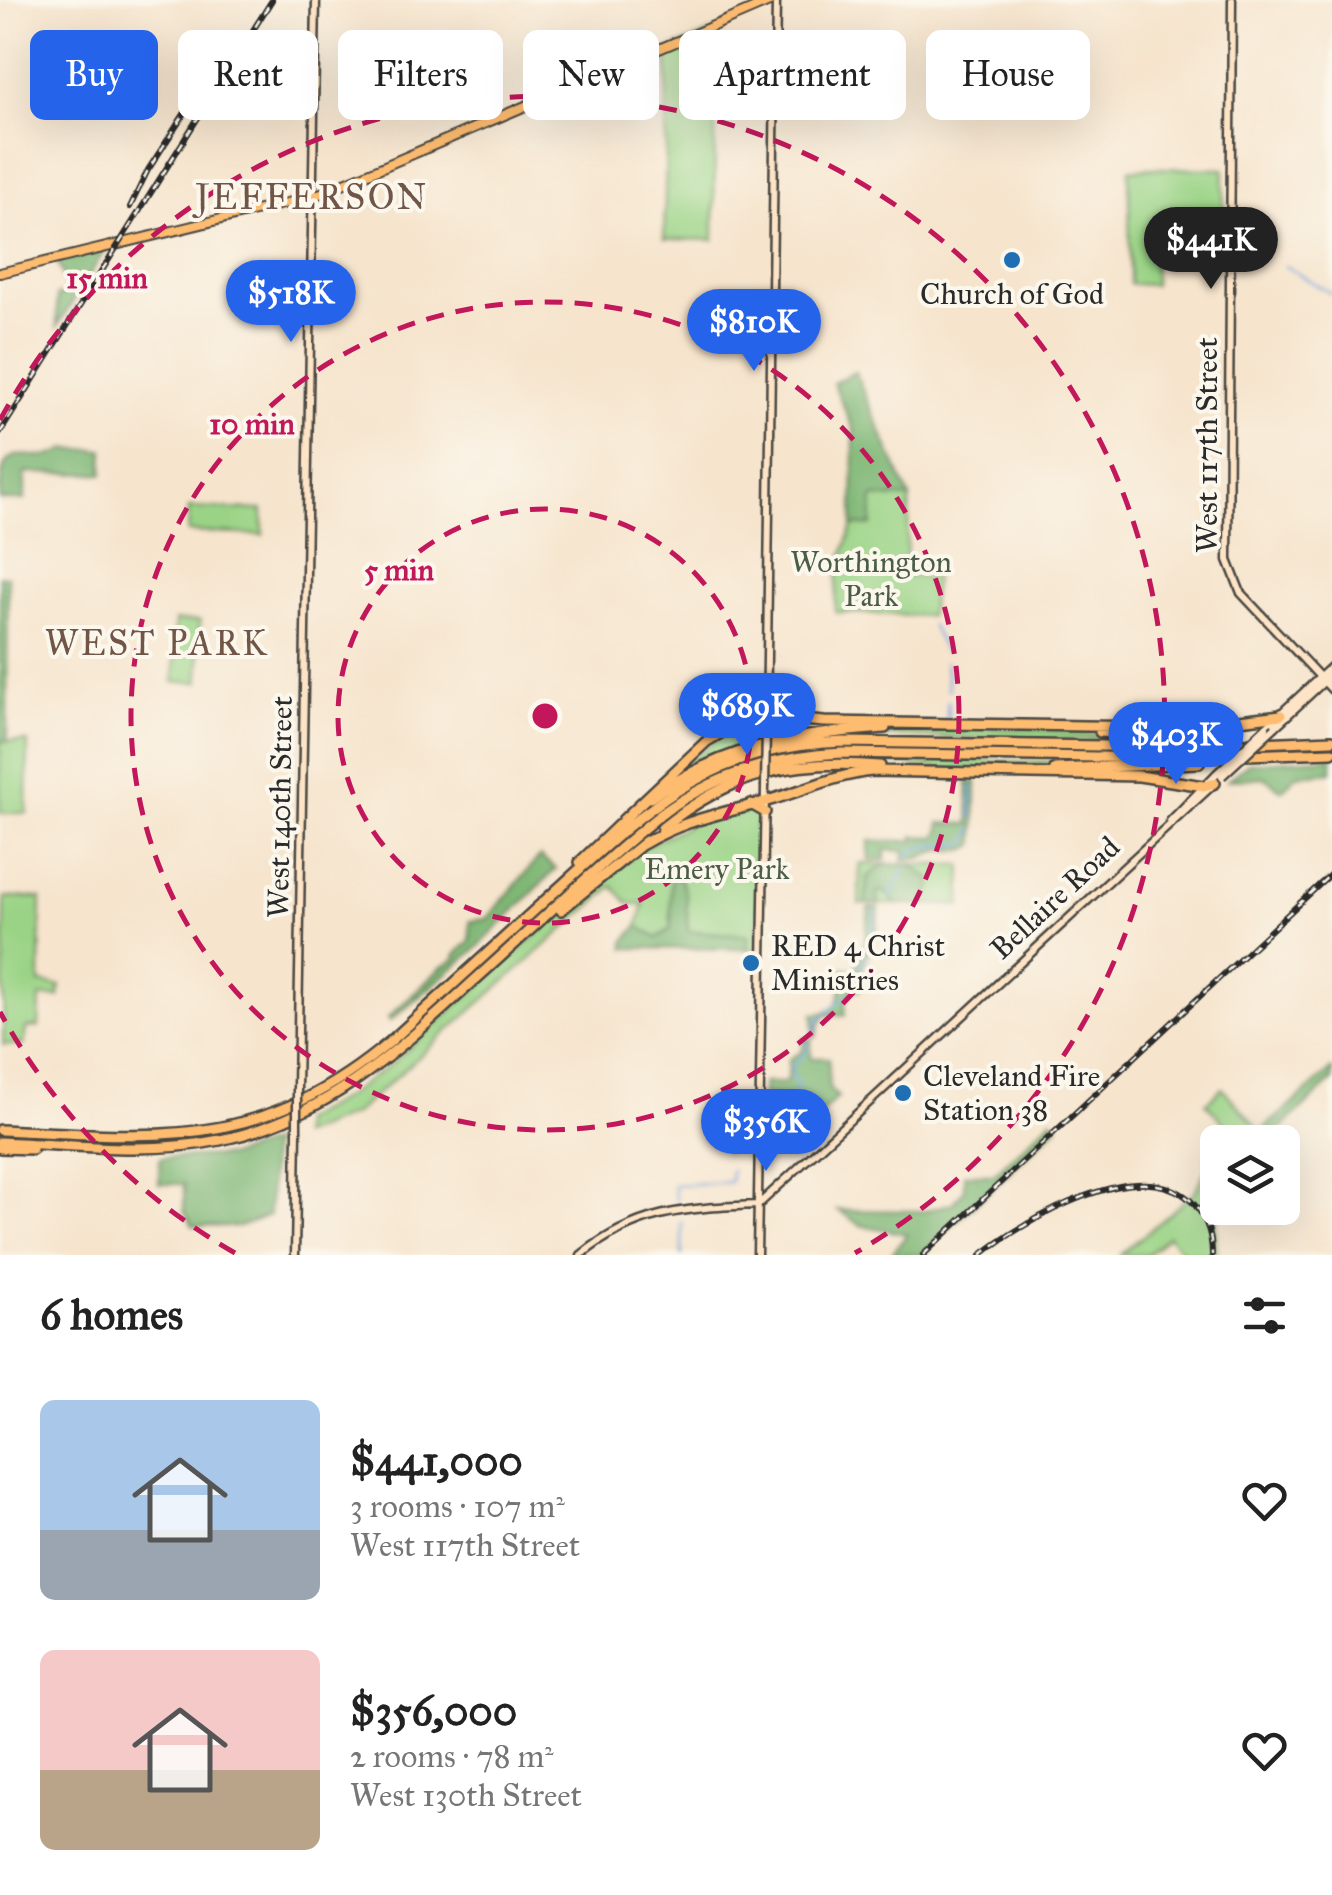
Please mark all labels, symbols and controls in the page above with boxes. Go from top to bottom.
chip: Buy [30,30,158,120]
chip: Rent [178,30,318,120]
chip: Filters [338,30,503,120]
chip: New [523,30,659,120]
chip: Apartment [679,30,906,120]
chip: House [926,30,1090,120]
district label: JEFFERSON [191,176,429,219]
pin: $441K [1141,207,1281,292]
text: $441K [1166,220,1256,259]
marker: Church of God [1001,249,1023,271]
text: 15 min [66,260,149,296]
pin: $518K [221,260,361,345]
text: $518K [248,273,334,312]
place label: Church of God [920,276,1104,312]
pin: $810K [684,289,824,374]
text: $810K [709,302,799,341]
street label: West 117th Street [1189,337,1225,553]
text: 10 min [209,406,295,442]
park label: Worthington Park [790,544,952,614]
text: 5 min [364,552,435,588]
district label: WEST PARK [45,622,269,665]
pin: $689K [677,673,817,758]
text: $689K [701,686,793,725]
street label: West 140th Street [260,695,300,918]
centre of rings [527,698,563,734]
pin: $403K [1106,702,1246,787]
text: $403K [1130,715,1222,754]
street label: Bellaire Road [983,829,1127,967]
park label: Emery Park [644,851,790,887]
place label: RED 4 Christ Ministries [771,928,945,998]
marker: RED 4 Christ Ministries [740,952,762,974]
place label: Cleveland Fire Station 38 [923,1058,1100,1128]
marker: Cleveland Fire Station 38 [892,1082,914,1104]
pin: $356K [696,1089,836,1174]
text: $356K [723,1102,809,1141]
map controls [1200,1125,1300,1225]
button: layers [1200,1125,1300,1225]
icon: filters [1237,1288,1292,1343]
text: 6 homes [40,1289,183,1341]
text: $441,000 [350,1435,523,1487]
icon: home [120,1440,240,1560]
icon: heart [1237,1473,1292,1528]
text: 3 rooms · 107 m² [350,1487,565,1526]
text: West 117th Street [350,1526,580,1565]
text: $356,000 [350,1685,517,1737]
icon: home [120,1690,240,1810]
icon: heart [1237,1723,1292,1778]
text: 2 rooms · 78 m² [350,1737,554,1776]
text: West 130th Street [350,1776,582,1815]

